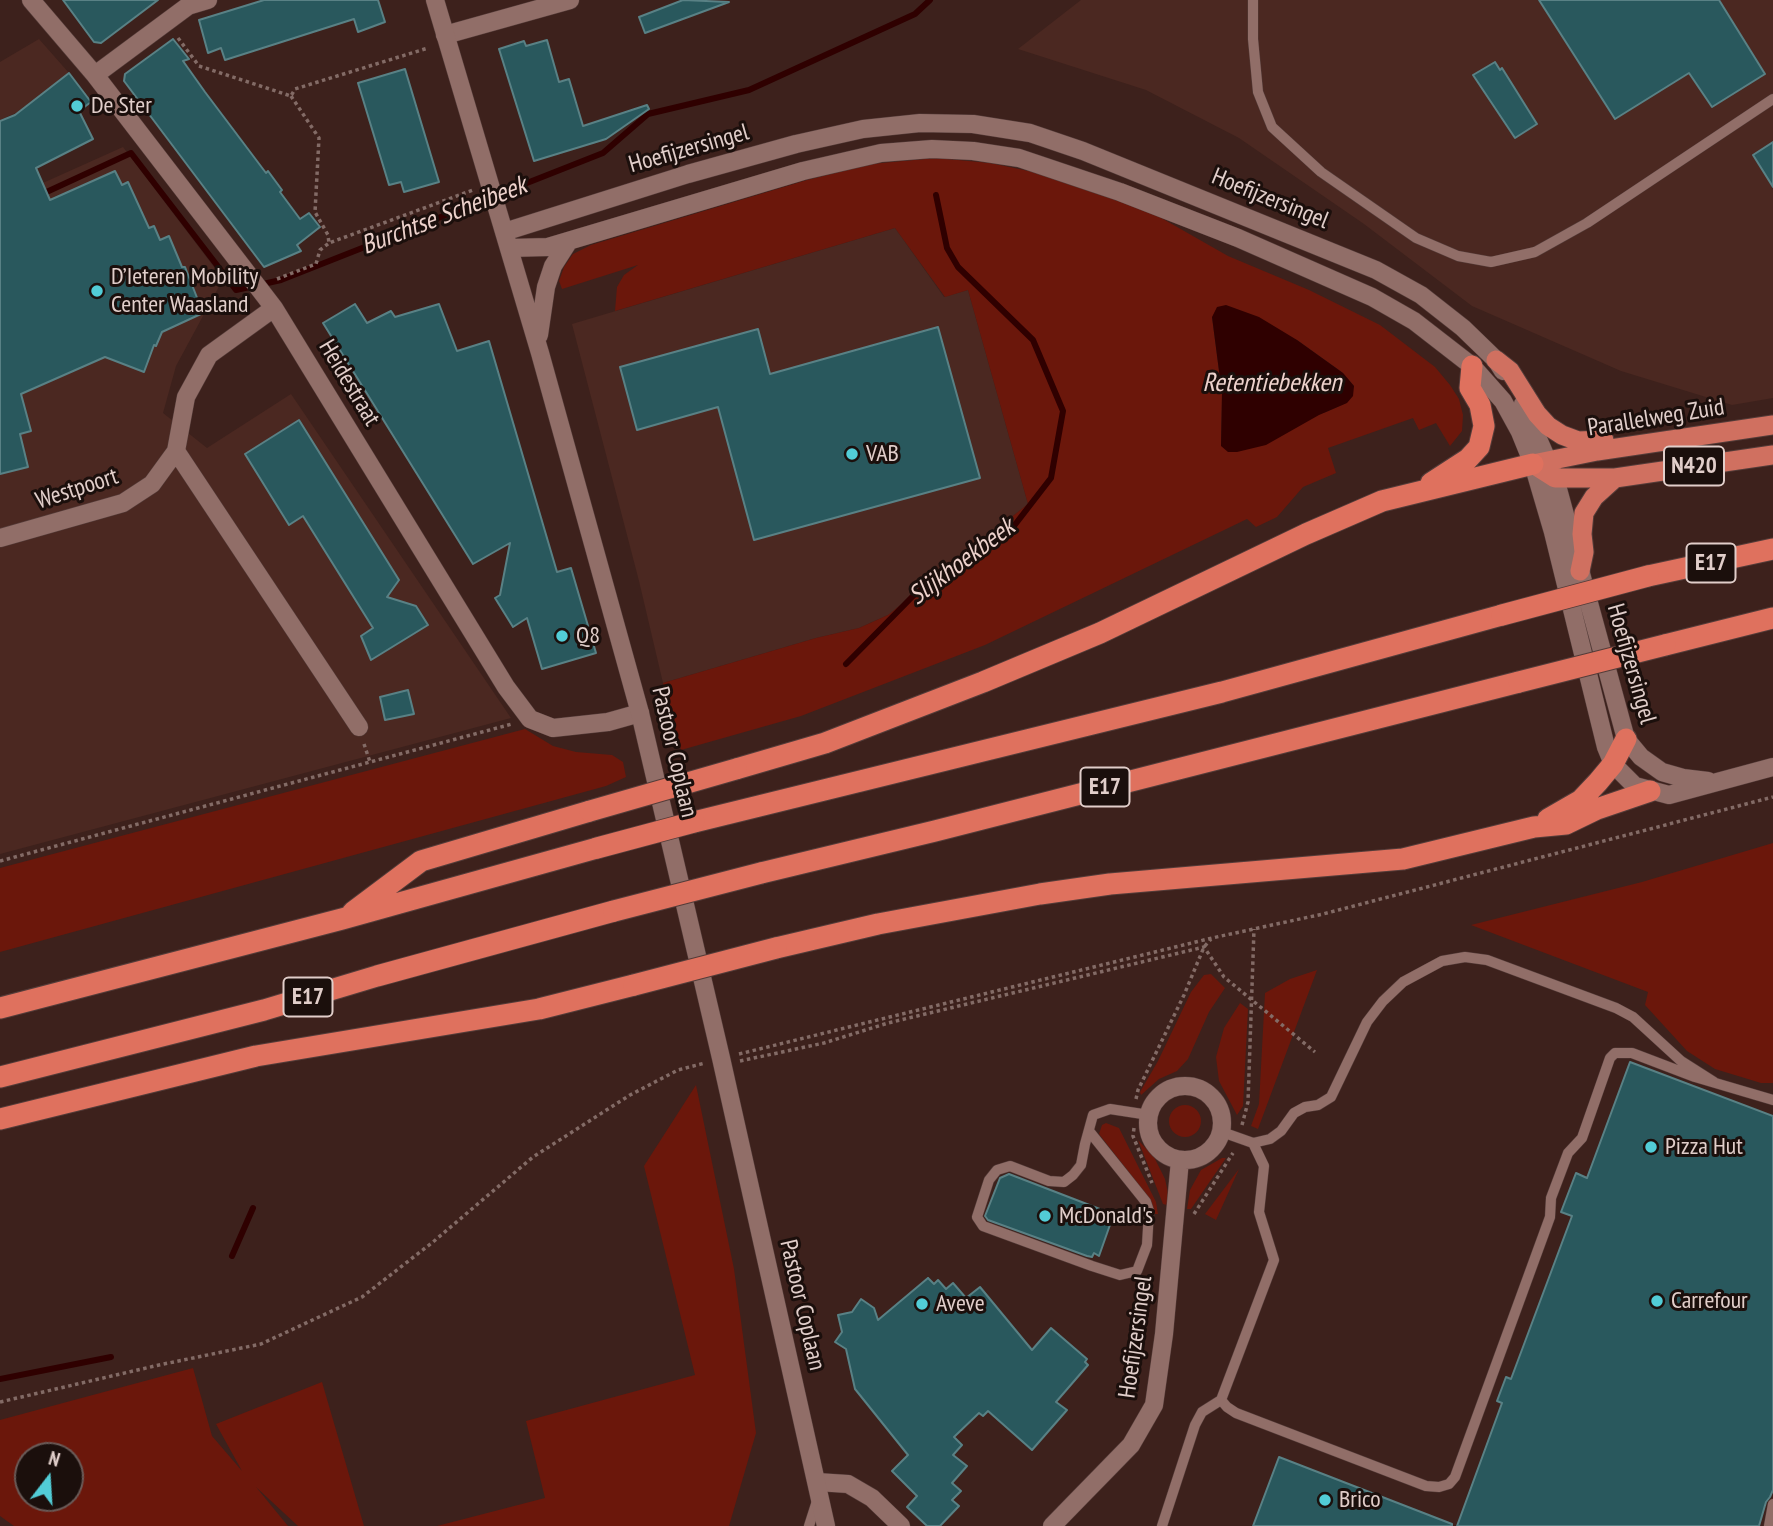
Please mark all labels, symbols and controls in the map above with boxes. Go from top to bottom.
place label: De Ster [91,92,152,120]
marker: De Ster [69,98,85,114]
street label: Hoefijzersingel [626,118,752,180]
street label: Hoefijzersingel [1207,163,1333,235]
water label: Burchtse Scheibeek [357,170,531,262]
place label: D’Ieteren Mobility Center Waasland [111,263,258,319]
marker: D’Ieteren Mobility Center Waasland [89,283,105,299]
street label: Heidestraat [312,335,386,431]
water label: Retentiebekken [1203,368,1341,400]
street label: Parallelweg Zuid [1586,393,1726,443]
place label: VAB [866,440,899,468]
marker: VAB [844,446,860,462]
road number: N420 [1664,446,1724,486]
street label: Westpoort [32,462,122,516]
water label: Slijkhoekbeek [903,512,1021,612]
road number: E17 [1686,544,1736,582]
street label: Hoefijzersingel [1600,601,1662,727]
place label: Q8 [576,622,600,650]
marker: Q8 [554,628,570,644]
street label: Pastoor Coplaan [645,684,703,820]
road number: E17 [1080,768,1130,806]
road number: E17 [284,978,332,1016]
place label: Pizza Hut [1665,1133,1743,1161]
marker: Pizza Hut [1643,1139,1659,1155]
place label: McDonald's [1059,1202,1153,1230]
marker: McDonald's [1037,1208,1053,1224]
street label: Pastoor Coplaan [773,1237,831,1373]
street label: Hoefijzersingel [1113,1274,1159,1400]
place label: Carrefour [1671,1287,1748,1315]
place label: Aveve [936,1290,985,1318]
marker: Carrefour [1649,1293,1665,1309]
marker: Aveve [914,1296,930,1312]
north arrow [14,1442,84,1512]
text: N [46,1446,63,1472]
place label: Brico [1339,1486,1381,1514]
marker: Brico [1317,1492,1333,1508]

